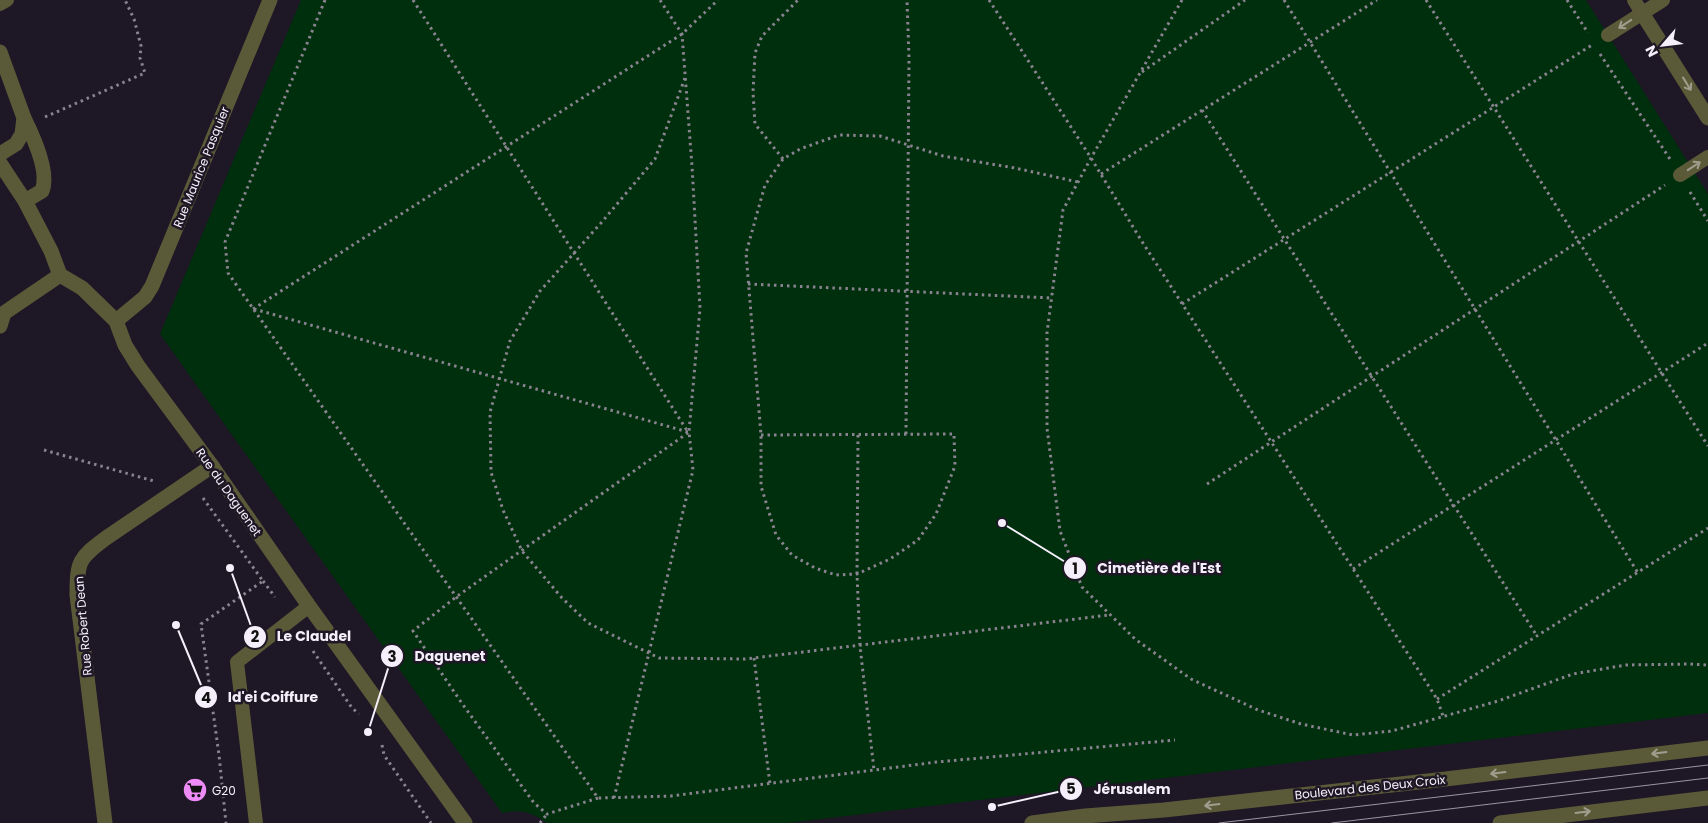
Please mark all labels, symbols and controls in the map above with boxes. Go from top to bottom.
one-way arrow [1619,19,1633,29]
north arrow [1638,20,1688,70]
text: N [1640,42,1663,60]
one-way arrow [1682,77,1692,91]
street label: Rue Maurice Pasquier [169,103,233,230]
one-way arrow [1687,161,1701,171]
street label: Rue du Daguenet [192,445,266,539]
callout: Cimetière de l'Est [1062,554,1231,583]
text: 1 [1072,558,1078,579]
text: Cimetière de l'Est [1097,558,1221,578]
street label: Rue Robert Dean [70,575,96,677]
callout: Le Claudel [242,622,361,651]
text: 2 [251,626,260,647]
text: Le Claudel [277,626,351,646]
callout: Daguenet [379,642,495,671]
text: 3 [387,646,397,667]
text: Daguenet [415,646,486,666]
callout: Id'ei Coiffure [193,683,329,712]
text: 4 [201,687,211,708]
text: Id'ei Coiffure [228,687,319,707]
one-way arrow [1652,749,1668,759]
one-way arrow [1490,768,1506,778]
street label: Boulevard des Deux Croix [1294,771,1446,803]
callout: Jérusalem [1059,774,1181,803]
supermarket icon: G20 [182,777,208,803]
text: 5 [1066,778,1076,799]
text: Jérusalem [1093,779,1171,799]
place label: G20 [212,782,236,799]
one-way arrow [1204,800,1220,810]
one-way arrow [1574,807,1590,817]

